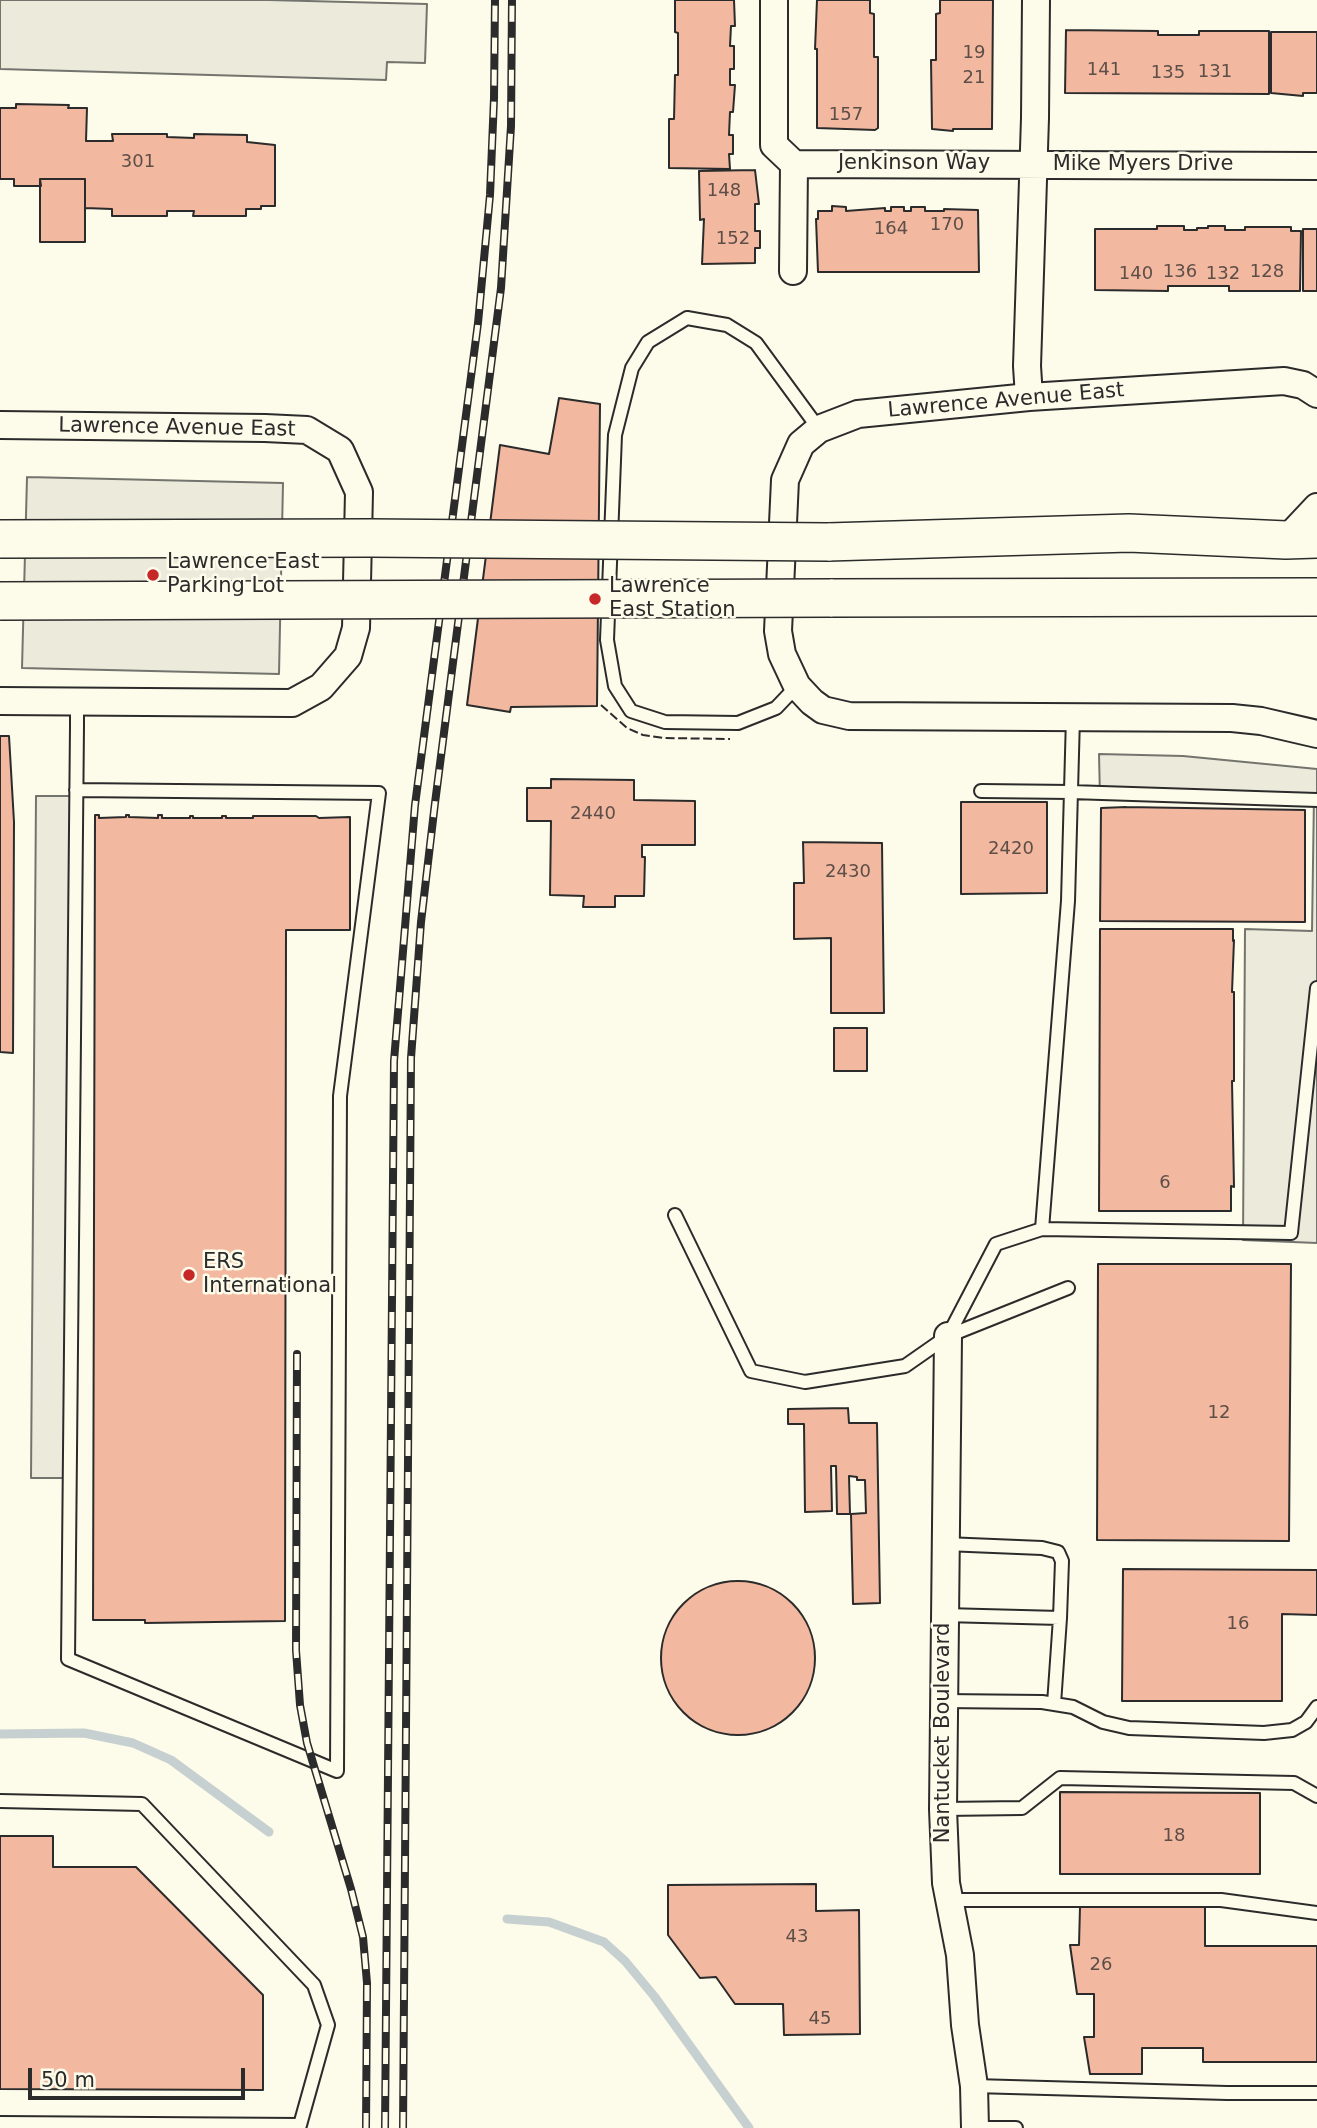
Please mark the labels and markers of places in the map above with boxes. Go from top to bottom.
place label: Lawrence East Parking Lot [167,550,320,600]
marker: Lawrence East Parking Lot [145,567,161,583]
place label: Lawrence East Station [609,574,736,624]
marker: Lawrence East Station [587,591,603,607]
place label: ERS International [203,1250,337,1300]
marker: ERS International [181,1267,197,1283]

